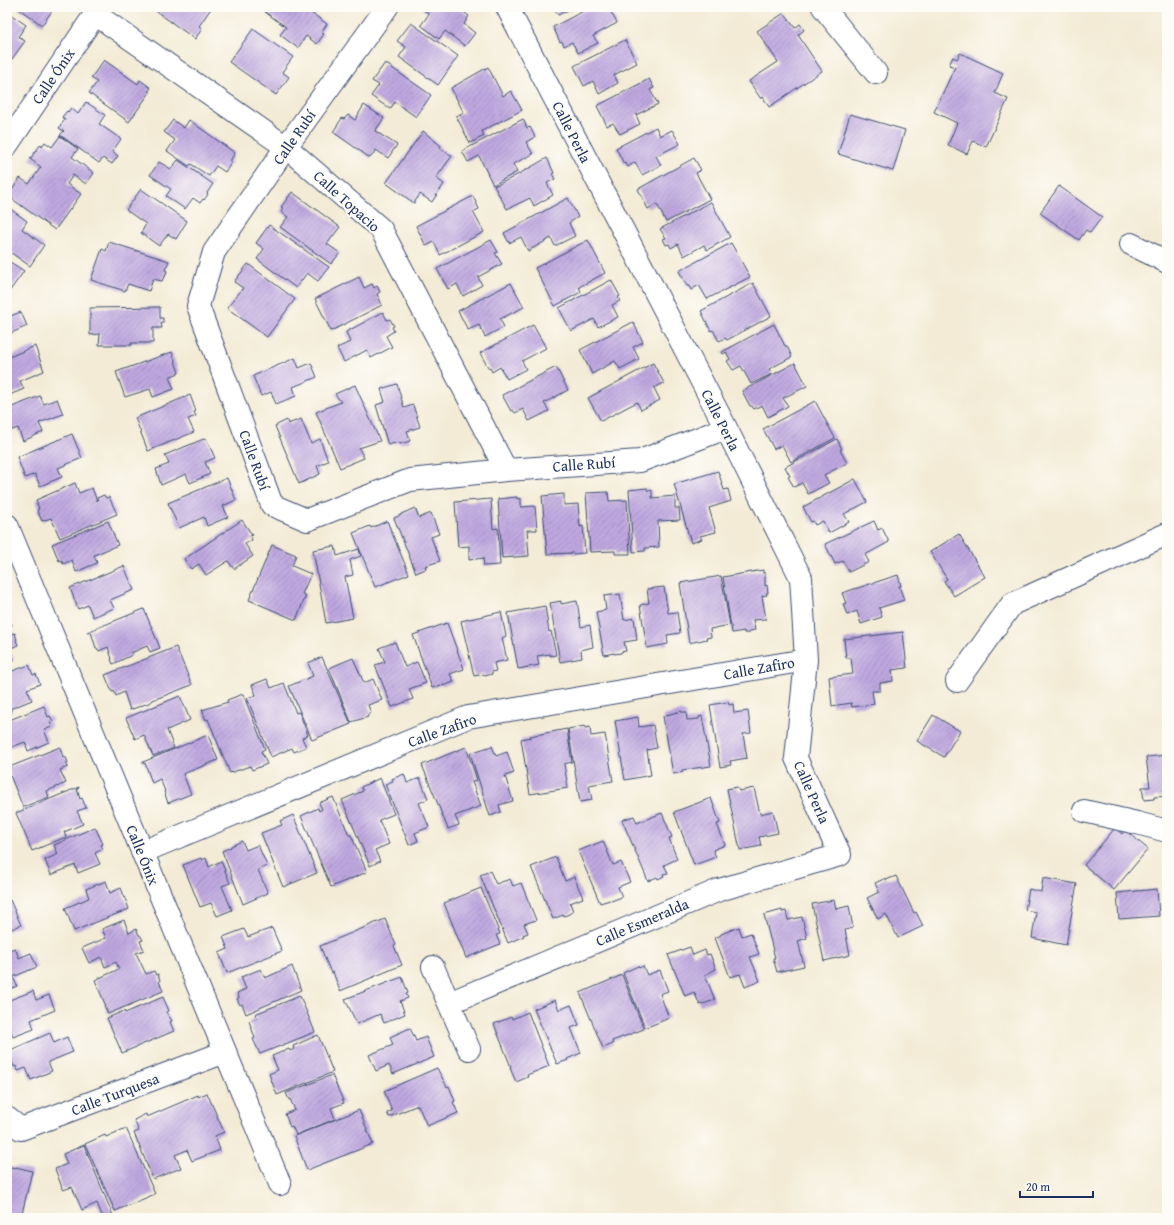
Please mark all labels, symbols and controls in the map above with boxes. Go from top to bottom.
street label: Calle Ónix [27,44,80,108]
street label: Calle Perla [548,98,596,166]
street label: Calle Rubí [267,105,321,169]
street label: Calle Topacio [309,165,385,237]
street label: Calle Perla [697,386,745,454]
street label: Calle Rubí [234,427,276,494]
street label: Calle Rubí [552,451,617,477]
street label: Calle Zafiro [722,651,796,685]
street label: Calle Zafiro [405,708,480,752]
street label: Calle Perla [789,757,835,827]
street label: Calle Ónix [121,822,165,889]
street label: Calle Esmeralda [592,893,692,951]
street label: Calle Turquesa [68,1068,162,1120]
scale bar [1020,1173,1093,1199]
text: 20 m [1026,1178,1050,1195]

